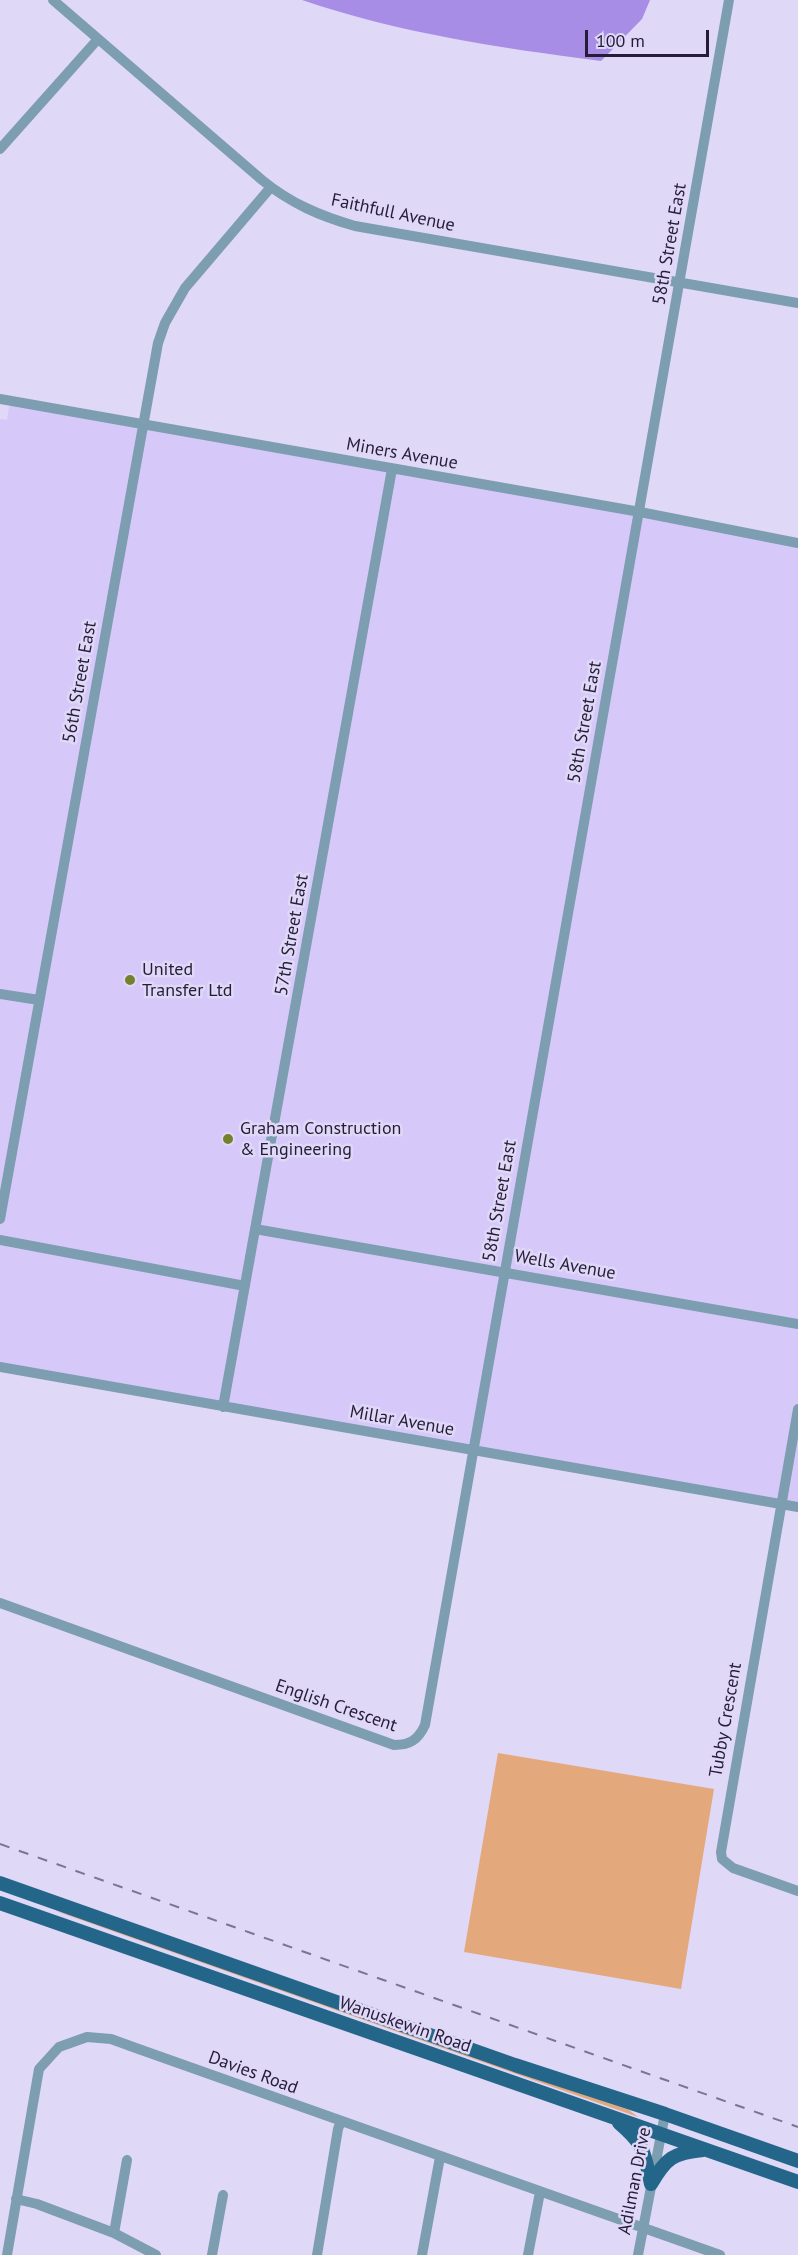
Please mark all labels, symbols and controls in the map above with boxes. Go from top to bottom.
scale bar [588,18,712,56]
text: 100 m [596,29,645,52]
street label: 58th Street East [649,181,691,307]
street label: Faithfull Avenue [329,189,457,237]
street label: Miners Avenue [345,434,459,474]
street label: 56th Street East [59,619,101,745]
street label: 58th Street East [564,659,606,785]
street label: 57th Street East [271,873,313,997]
place label: United Transfer Ltd [142,959,232,1002]
marker: United Transfer Ltd [123,973,137,987]
place label: Graham Construction & Engineering [240,1118,401,1160]
marker: Graham Construction & Engineering [221,1132,235,1146]
street label: 58th Street East [479,1138,521,1264]
street label: Wells Avenue [513,1245,617,1285]
street label: Millar Avenue [348,1401,456,1441]
street label: Tubby Crescent [705,1661,747,1779]
street label: English Crescent [272,1675,400,1737]
street label: Wanuskewin Road [336,1992,474,2058]
street label: Davies Road [205,2047,301,2099]
street label: Adilman Drive [614,2126,656,2236]

